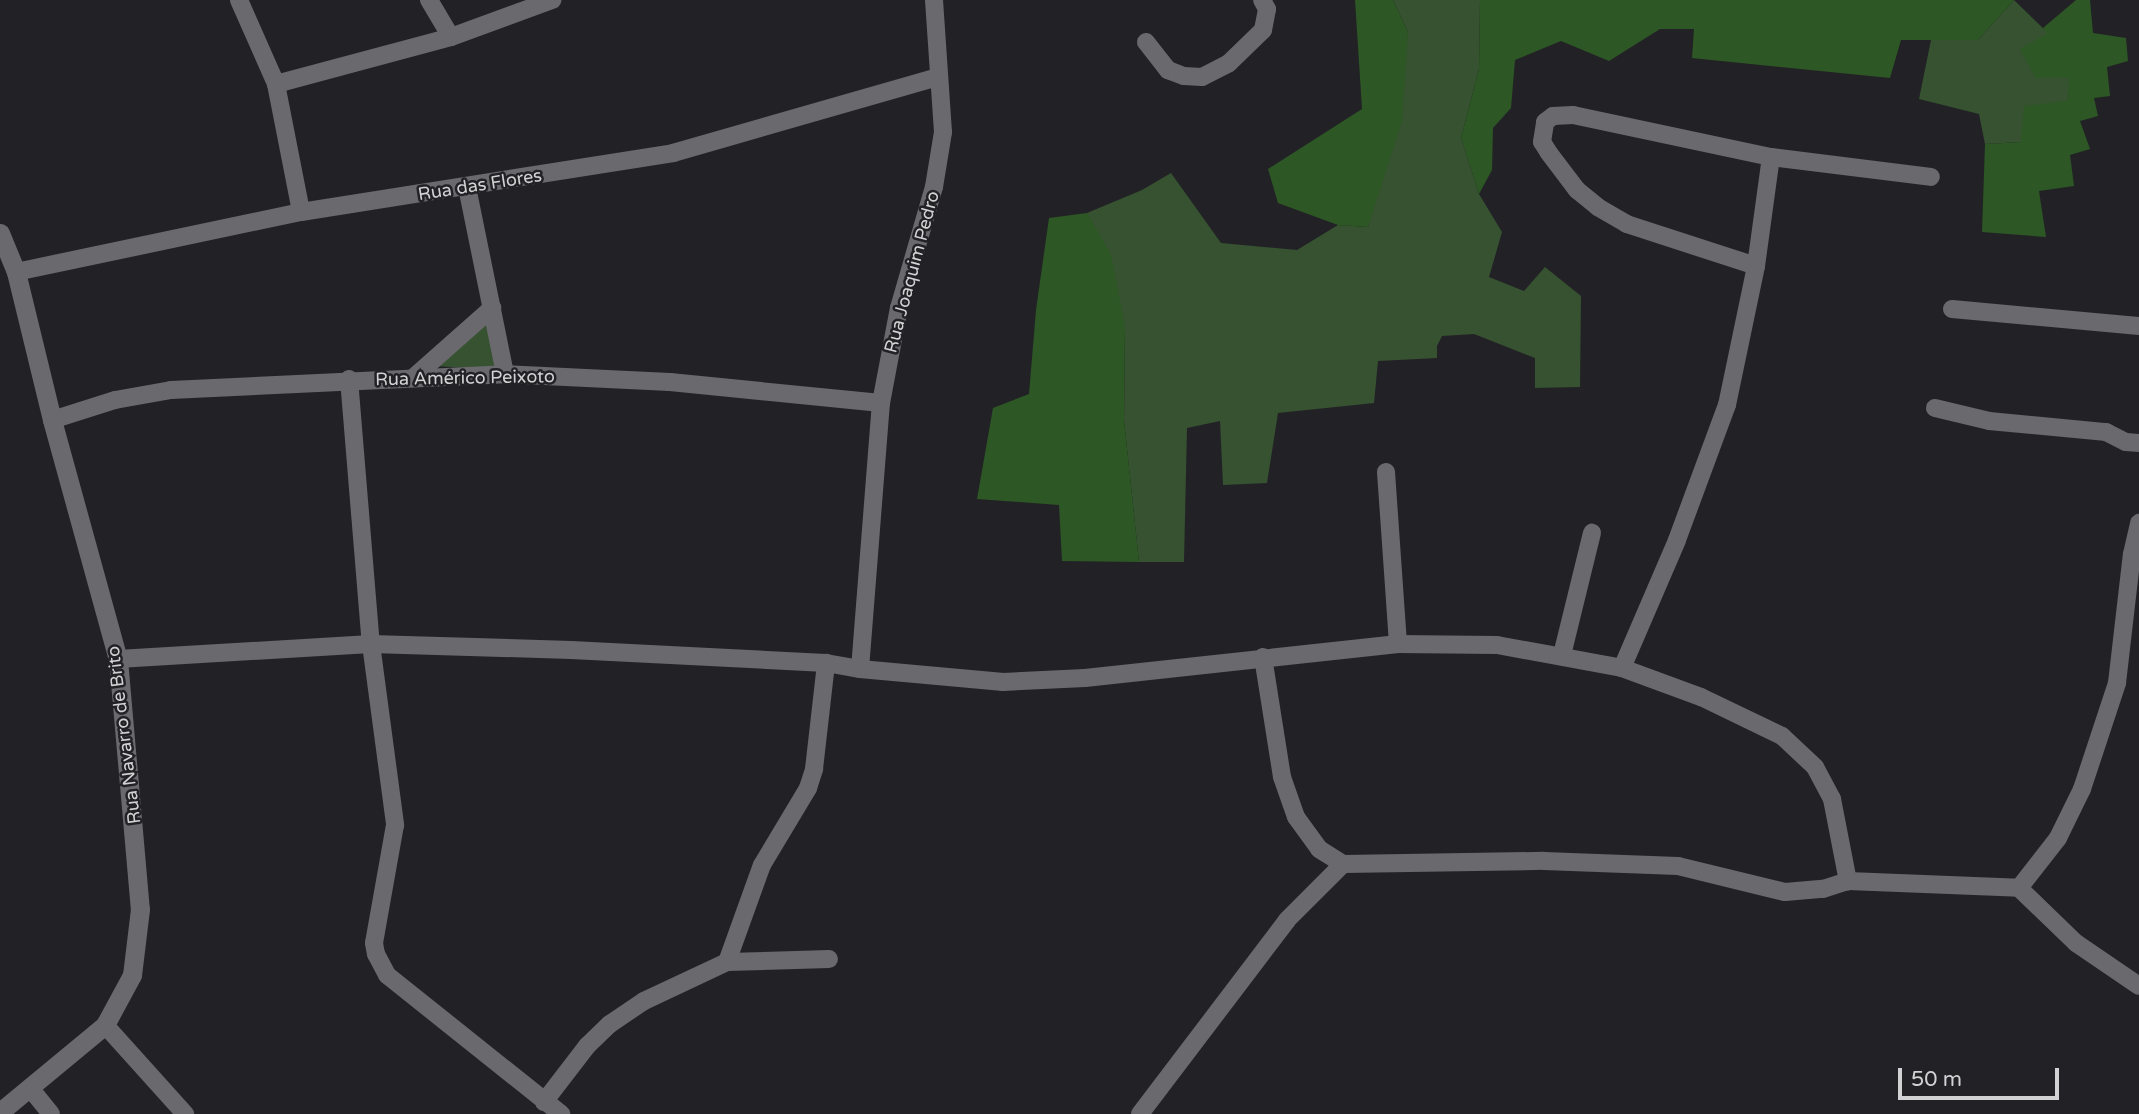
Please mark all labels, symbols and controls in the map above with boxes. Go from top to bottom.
street label: Rua das Flores [417,165,543,205]
street label: Rua Joaquim Pedro [880,189,944,355]
street label: Rua Américo Peixoto [375,366,555,390]
street label: Rua Navarro de Brito [102,645,146,825]
scale bar [1901,1054,2062,1098]
text: 50 m [1911,1067,1962,1092]

